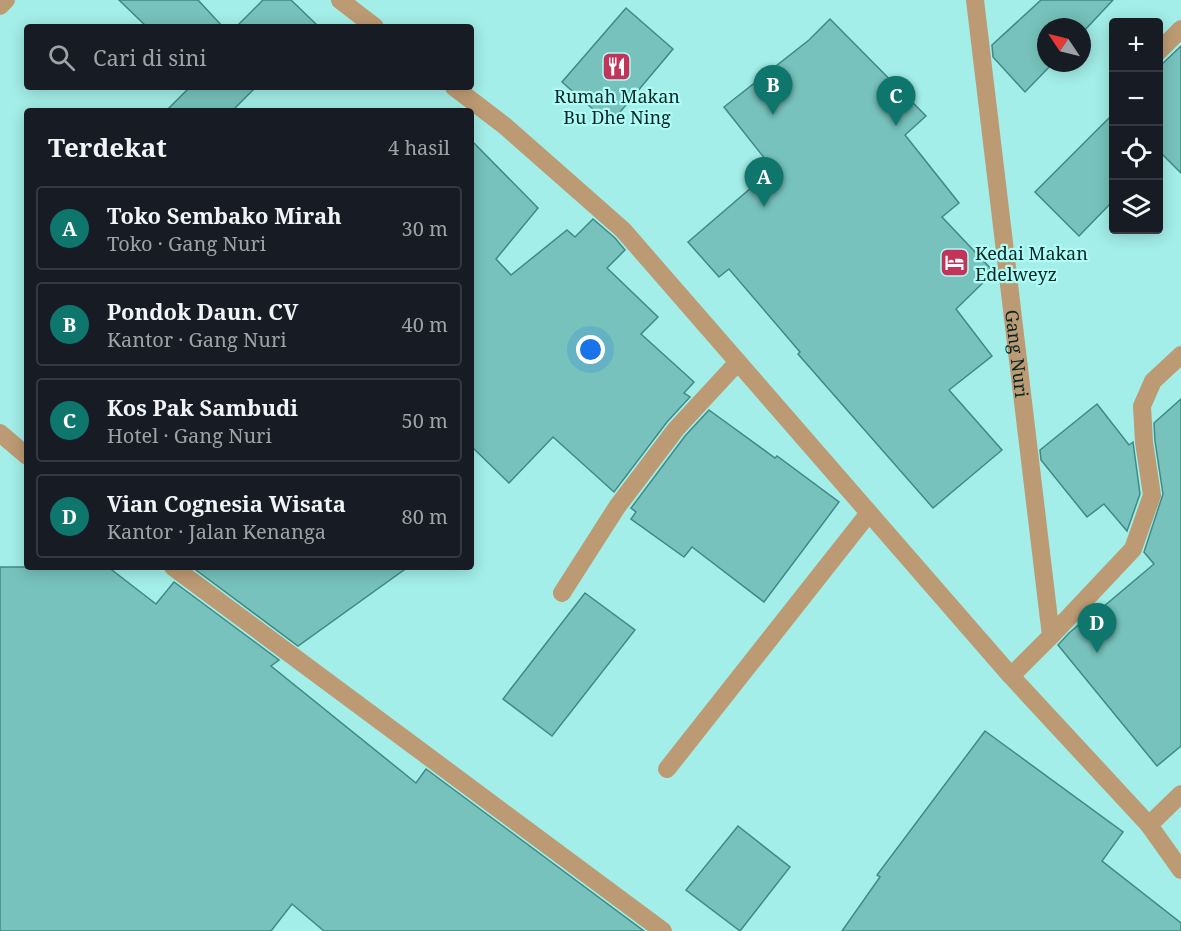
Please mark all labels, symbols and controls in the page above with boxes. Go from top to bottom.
north arrow [1037,18,1091,72]
map controls [1109,18,1163,234]
button: + [1109,18,1163,72]
search box [24,24,474,90]
icon: search [45,41,78,74]
text: Cari di sini [93,42,206,72]
restaurant icon: Rumah Makan Bu Dhe Ning [601,51,633,83]
pin: B [754,66,792,115]
button: − [1109,72,1163,126]
pin: C [876,76,916,126]
place label: Rumah Makan Bu Dhe Ning [554,84,680,129]
button: locate [1109,126,1163,180]
text: Terdekat [48,129,167,165]
text: 4 hasil [388,134,450,161]
pin: A [744,158,783,207]
button: layers [1109,180,1163,234]
text: Toko Sembako Mirah [107,200,342,230]
text: A [62,215,77,242]
text: 30 m [402,215,448,242]
text: Toko · Gang Nuri [107,230,266,257]
place label: Kedai Makan Edelweyz [975,241,1088,286]
hotel icon: Kedai Makan Edelweyz [938,247,970,279]
text: Pondok Daun. CV [107,296,298,326]
street label: Gang Nuri [1000,308,1034,399]
text: B [63,311,76,338]
text: 40 m [402,311,448,338]
text: Kantor · Gang Nuri [107,326,287,353]
your location [576,335,605,364]
text: Kos Pak Sambudi [107,392,298,422]
text: C [63,407,76,434]
text: 50 m [402,407,448,434]
text: Hotel · Gang Nuri [107,422,272,449]
text: Vian Cognesia Wisata [107,488,346,518]
text: D [62,503,77,530]
text: 80 m [402,503,448,530]
text: Kantor · Jalan Kenanga [107,518,326,545]
pin: D [1078,604,1116,653]

